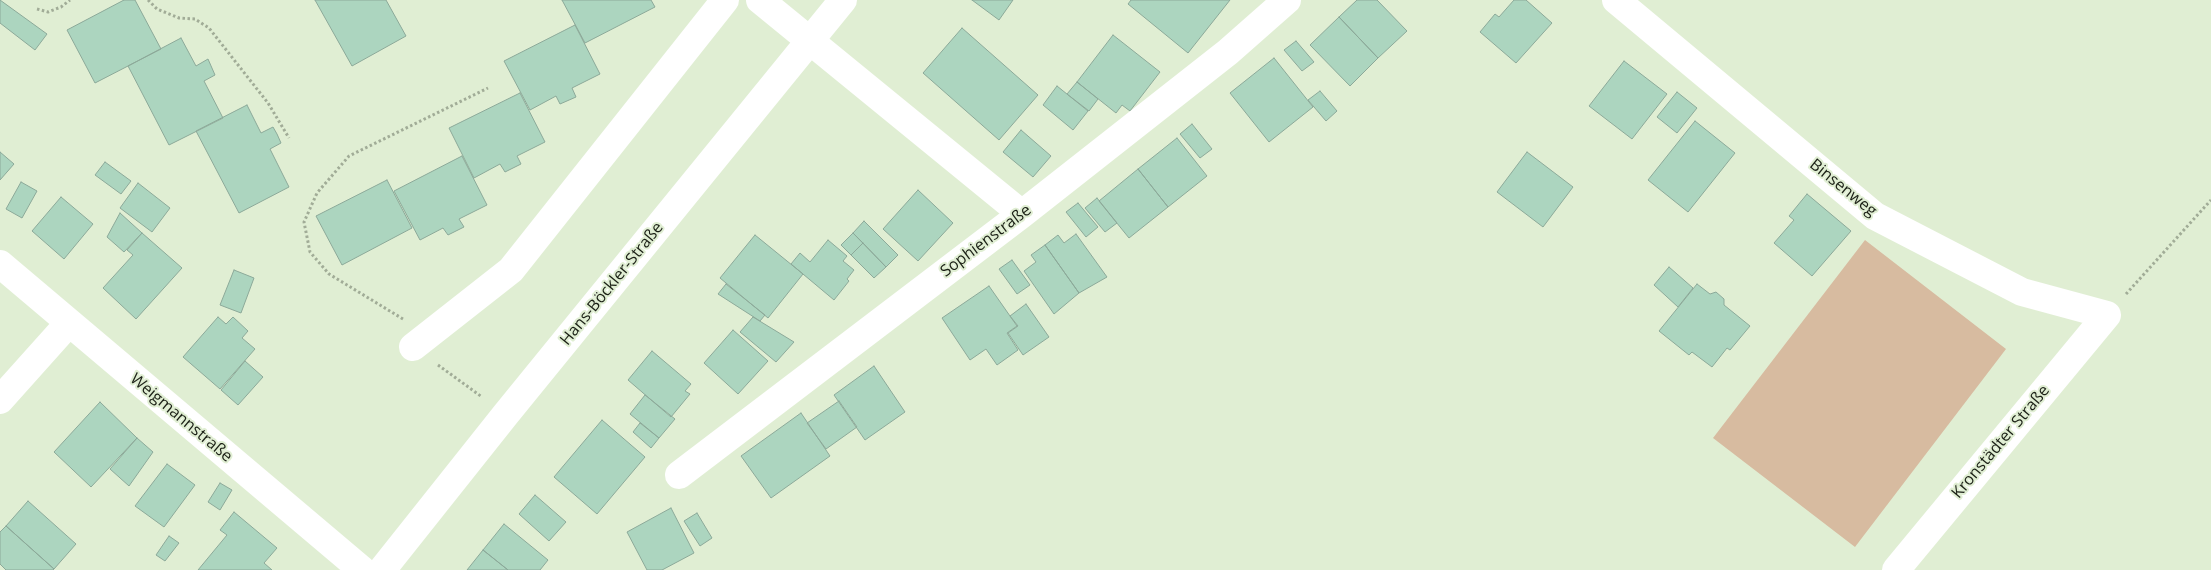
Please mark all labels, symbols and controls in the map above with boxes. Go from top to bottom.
street label: Binsenweg [1806,155,1880,221]
street label: Sophienstraße [937,201,1035,281]
street label: Hans-Böckler-Straße [556,219,668,349]
street label: Weigmannstraße [126,370,236,466]
street label: Kronstädter Straße [1948,381,2054,503]

